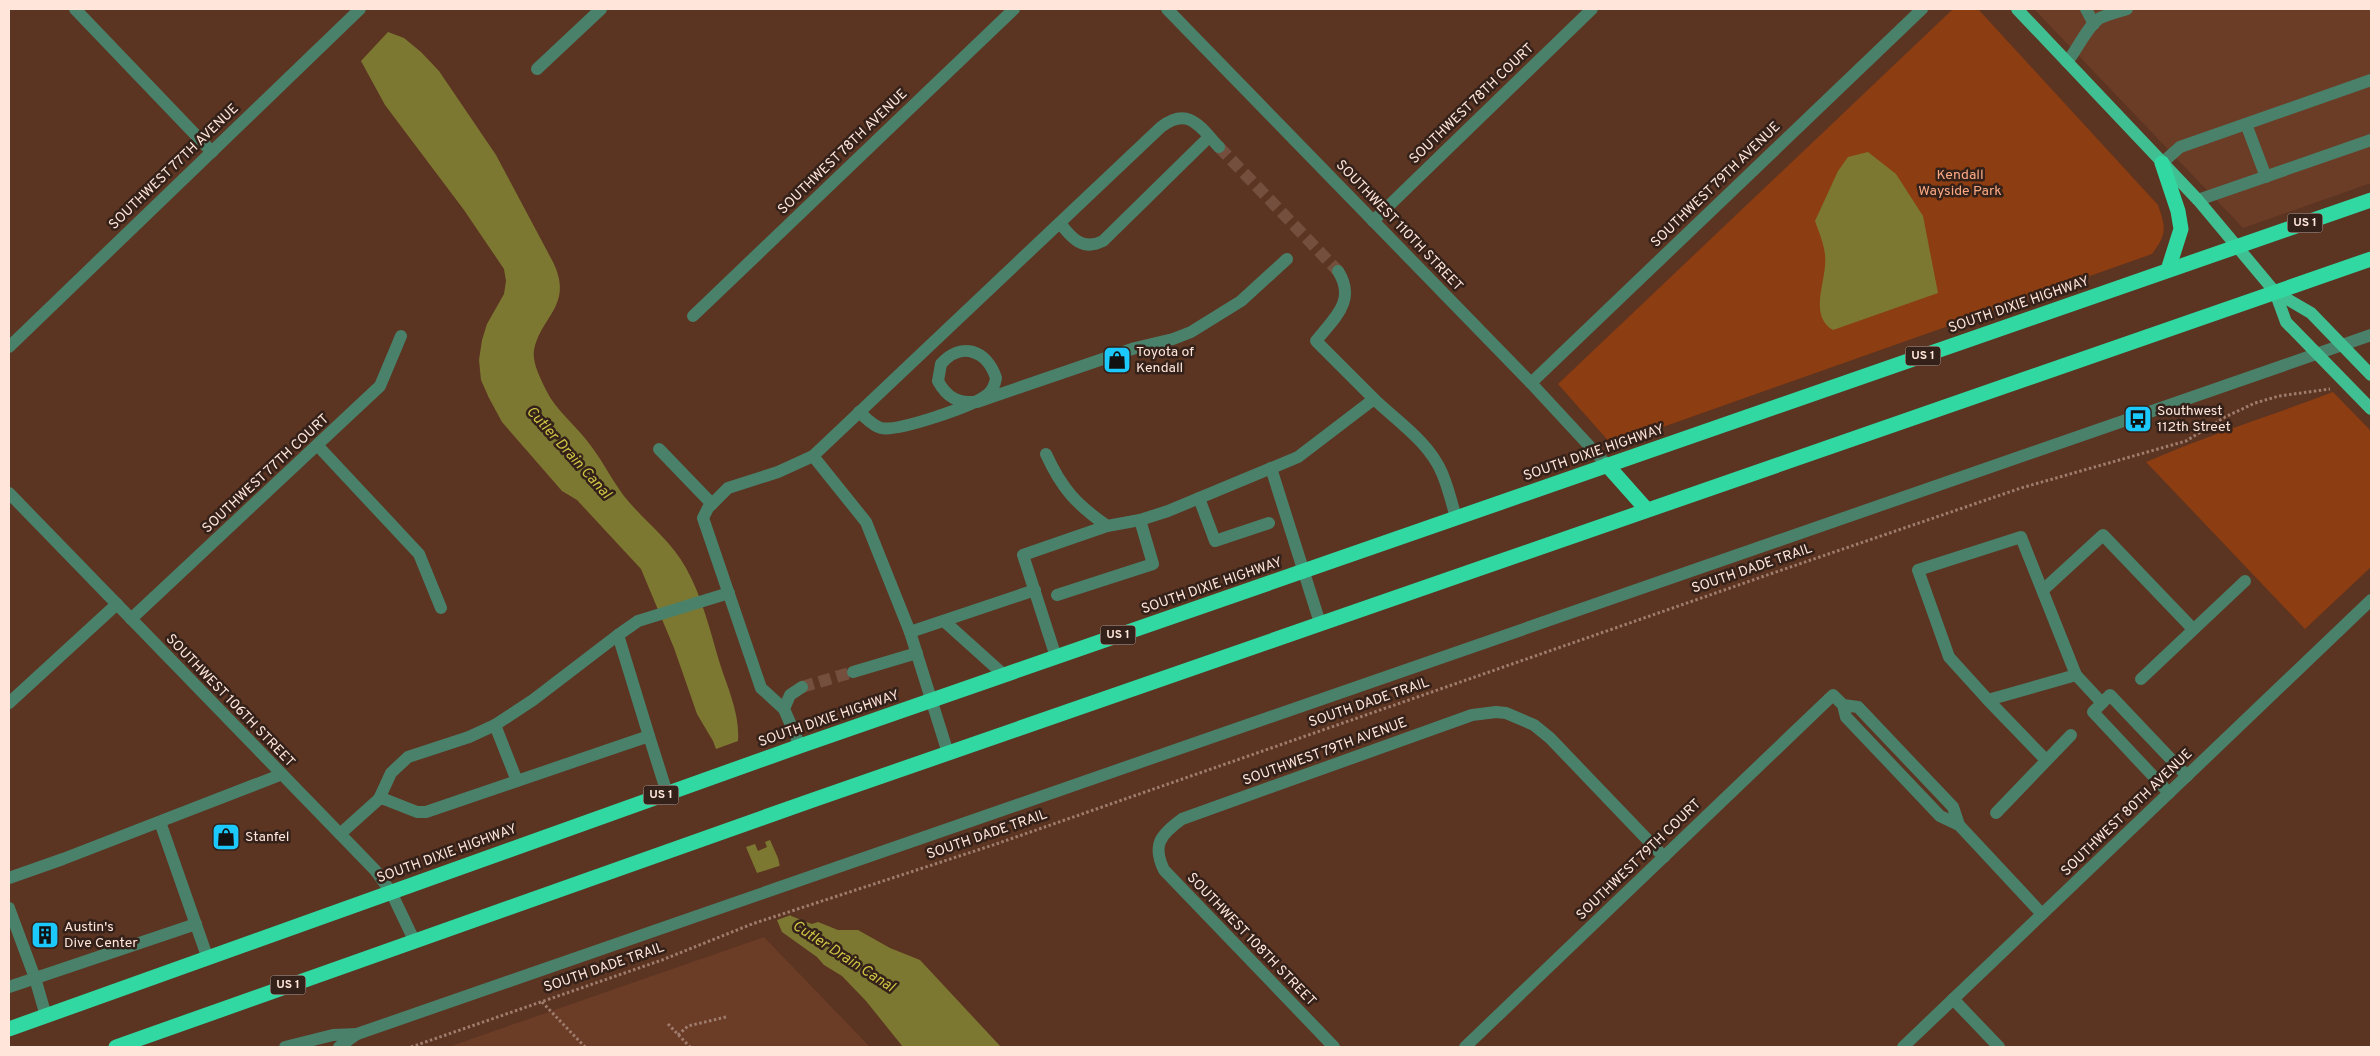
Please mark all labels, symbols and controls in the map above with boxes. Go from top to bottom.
street label: SOUTHWEST 78TH COURT [1406,40,1538,168]
street label: SOUTHWEST 78TH AVENUE [775,86,911,218]
street label: SOUTHWEST 77TH AVENUE [106,100,242,234]
street label: SOUTHWEST 79TH AVENUE [1648,119,1784,251]
street label: SOUTHWEST 110TH STREET [1332,157,1466,295]
park label: Kendall Wayside Park [1918,167,2002,200]
road number: US 1 [2288,214,2322,232]
street label: SOUTH DIXIE HIGHWAY [1946,273,2092,337]
place label: Toyota of Kendall [1136,344,1194,377]
shop icon: Toyota of Kendall [1102,345,1132,375]
road number: US 1 [1906,346,1940,366]
water label: Cutler Drain Canal [521,403,615,504]
place label: Southwest 112th Street [2157,403,2231,436]
bus stop icon: Southwest 112th Street [2123,404,2153,434]
street label: SOUTHWEST 77TH COURT [199,411,333,537]
street label: SOUTH DIXIE HIGHWAY [1521,421,1667,485]
street label: SOUTH DADE TRAIL [1690,540,1815,598]
street label: SOUTH DIXIE HIGHWAY [1139,554,1285,618]
road number: US 1 [1100,626,1136,644]
street label: SOUTHWEST 106TH STREET [162,631,298,771]
street label: SOUTH DADE TRAIL [1307,674,1432,732]
street label: SOUTH DIXIE HIGHWAY [756,687,902,751]
street label: SOUTHWEST 79TH AVENUE [1241,714,1409,790]
street label: SOUTHWEST 80TH AVENUE [2058,746,2196,880]
road number: US 1 [644,786,678,804]
street label: SOUTHWEST 79TH COURT [1573,796,1705,924]
street label: SOUTH DADE TRAIL [925,806,1050,864]
street label: SOUTH DIXIE HIGHWAY [375,821,519,887]
shop icon: Stanfel [211,822,241,852]
place label: Stanfel [245,829,289,846]
street label: SOUTHWEST 108TH STREET [1183,870,1319,1010]
water label: Cutler Drain Canal [788,917,899,998]
place label: Austin's Dive Center [64,919,138,952]
building icon: Austin's Dive Center [30,920,60,950]
street label: SOUTH DADE TRAIL [542,939,667,997]
road number: US 1 [270,976,306,994]

